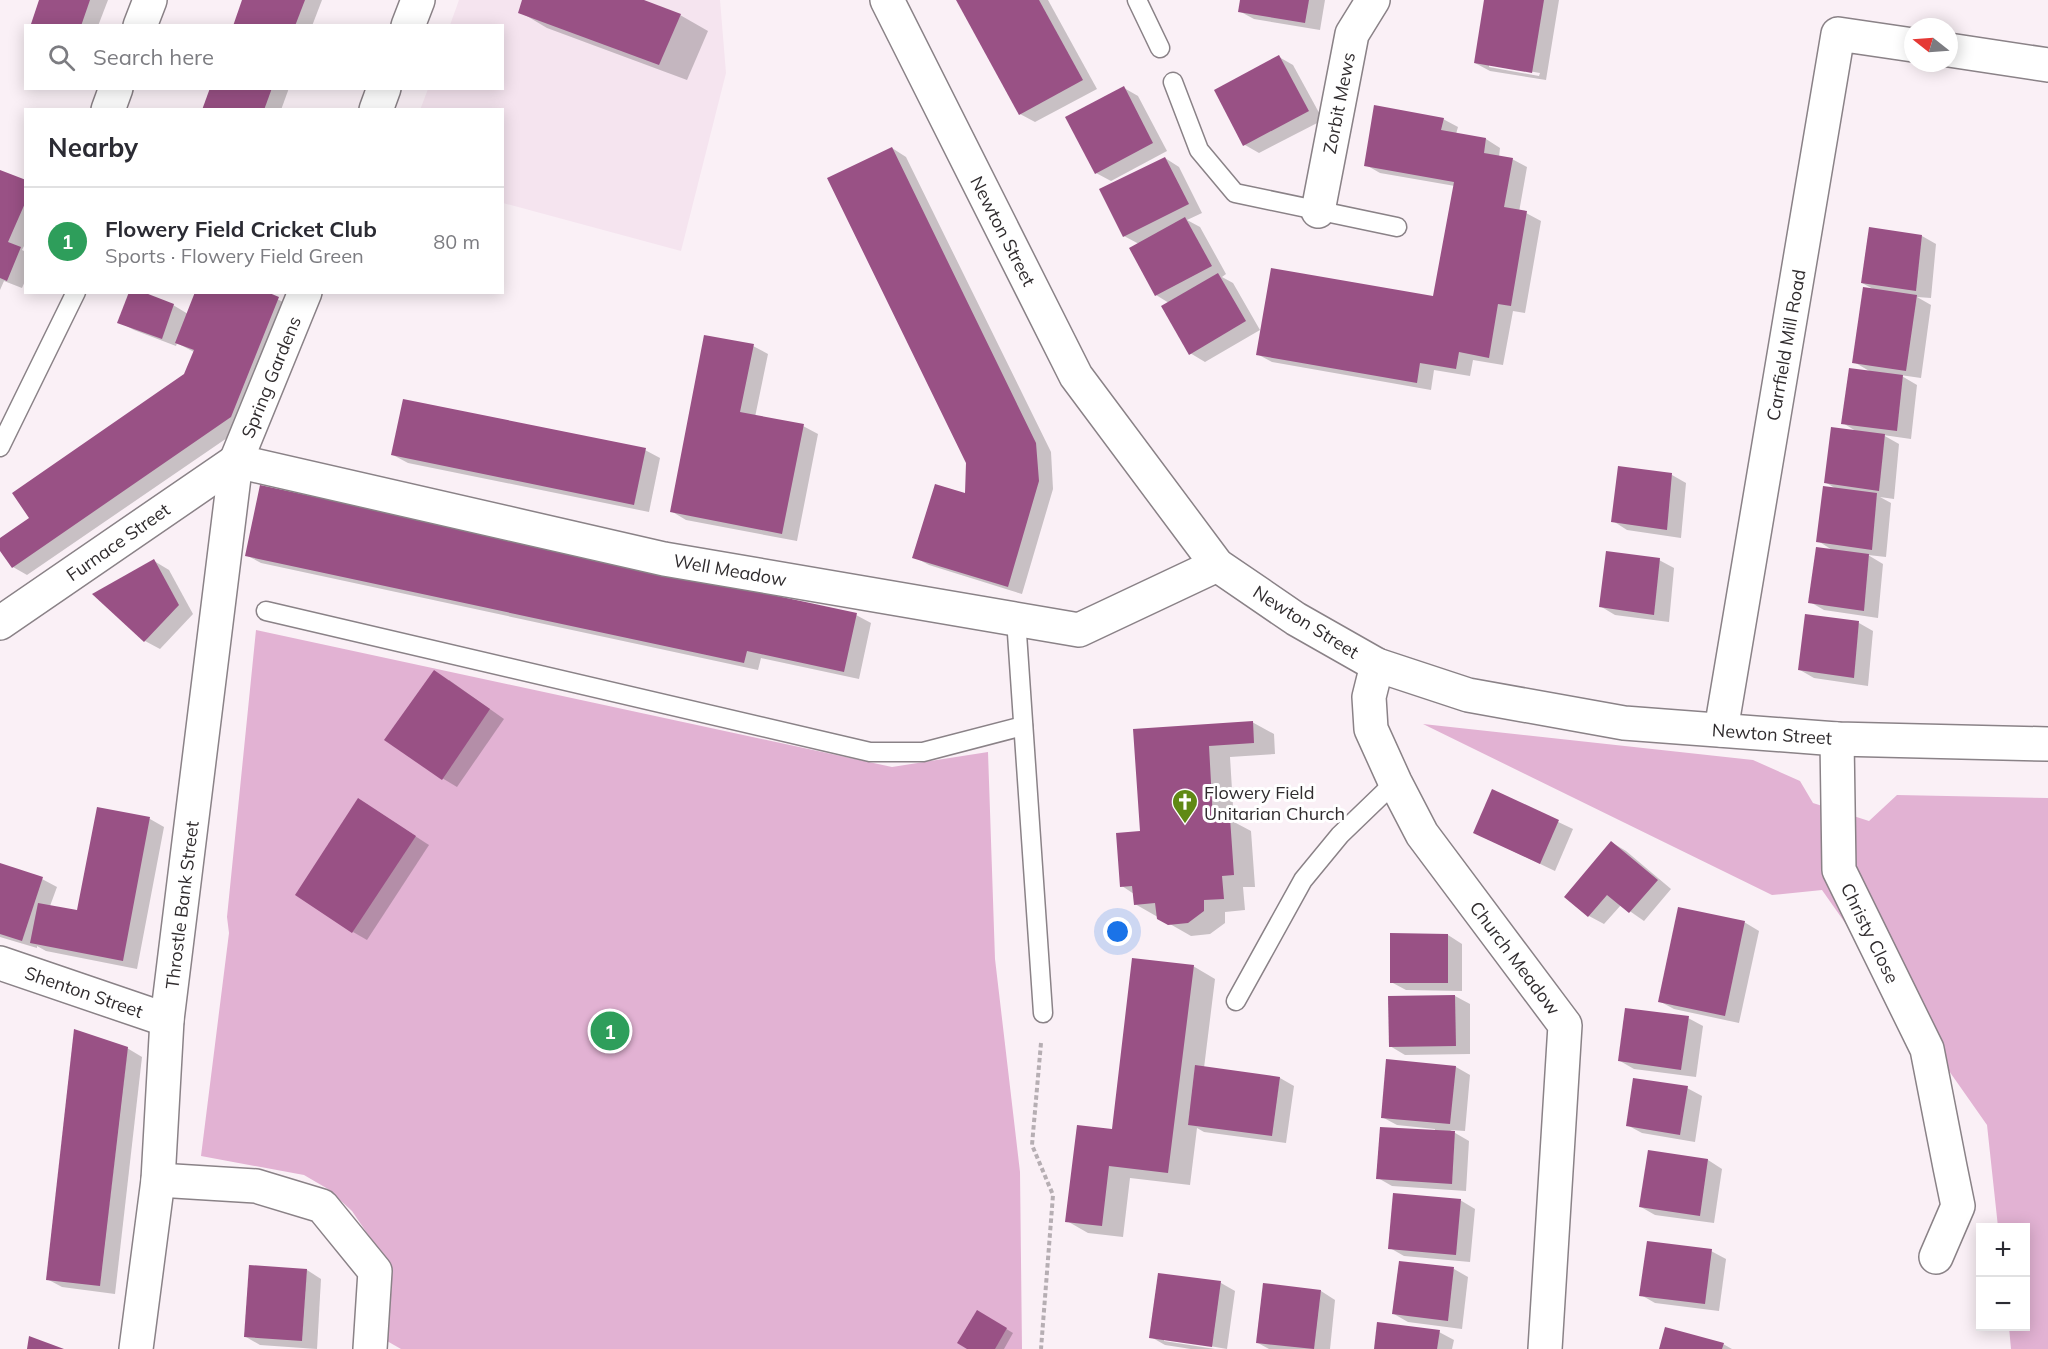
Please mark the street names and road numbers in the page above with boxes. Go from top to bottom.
street label: Zorbit Mews [1318,50,1360,156]
street label: Newton Street [965,172,1041,290]
street label: Carrfield Mill Road [1761,267,1811,423]
street label: Spring Gardens [236,313,306,441]
street label: Furnace Street [62,498,174,586]
street label: Well Meadow [672,549,789,591]
street label: Newton Street [1249,580,1363,664]
street label: Newton Street [1711,718,1833,750]
street label: Throstle Bank Street [160,820,204,990]
street label: Christy Close [1836,879,1904,987]
street label: Church Meadow [1465,897,1565,1020]
street label: Shenton Street [22,961,146,1023]

